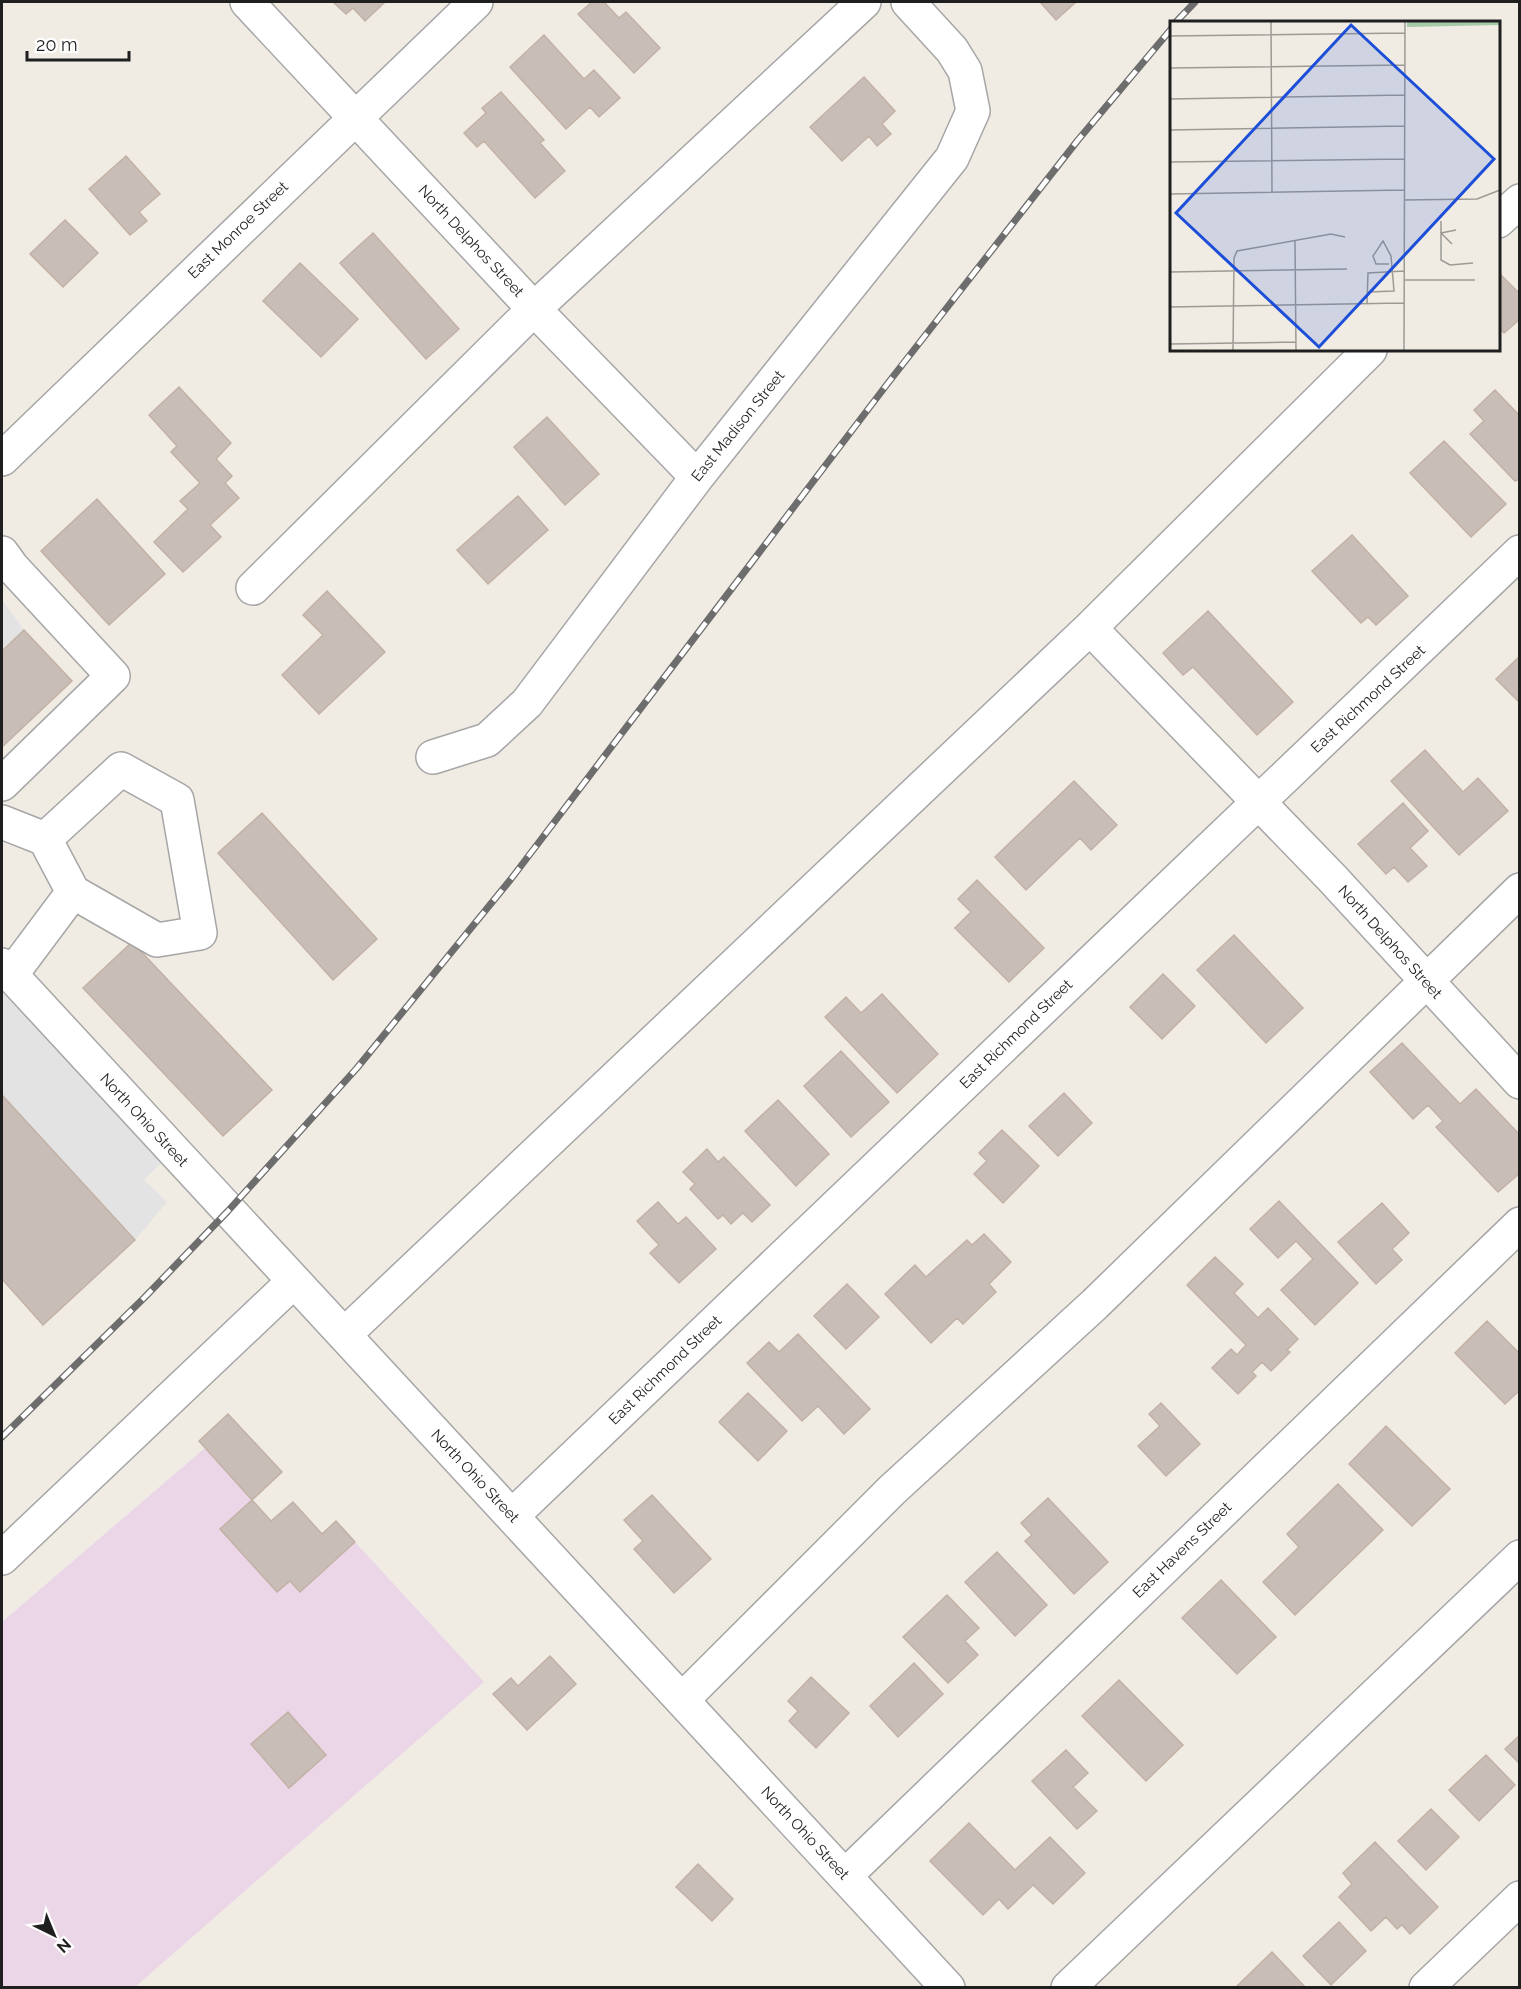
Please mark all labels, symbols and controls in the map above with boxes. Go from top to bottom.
inset map [1170,21,1500,351]
scale bar [27,24,129,62]
text: 20 m [36,34,78,55]
street label: East Monroe Street [184,178,292,282]
street label: North Delphos Street [414,181,528,301]
street label: East Madison Street [688,367,788,485]
street label: East Richmond Street [1307,641,1429,757]
street label: North Delphos Street [1334,882,1446,1002]
street label: East Richmond Street [956,976,1076,1092]
street label: North Ohio Street [96,1070,192,1170]
street label: East Richmond Street [605,1312,725,1428]
street label: North Ohio Street [427,1426,523,1526]
street label: East Havens Street [1129,1498,1235,1602]
street label: North Ohio Street [757,1783,853,1883]
north arrow [24,1905,84,1965]
text: N [53,1934,75,1957]

